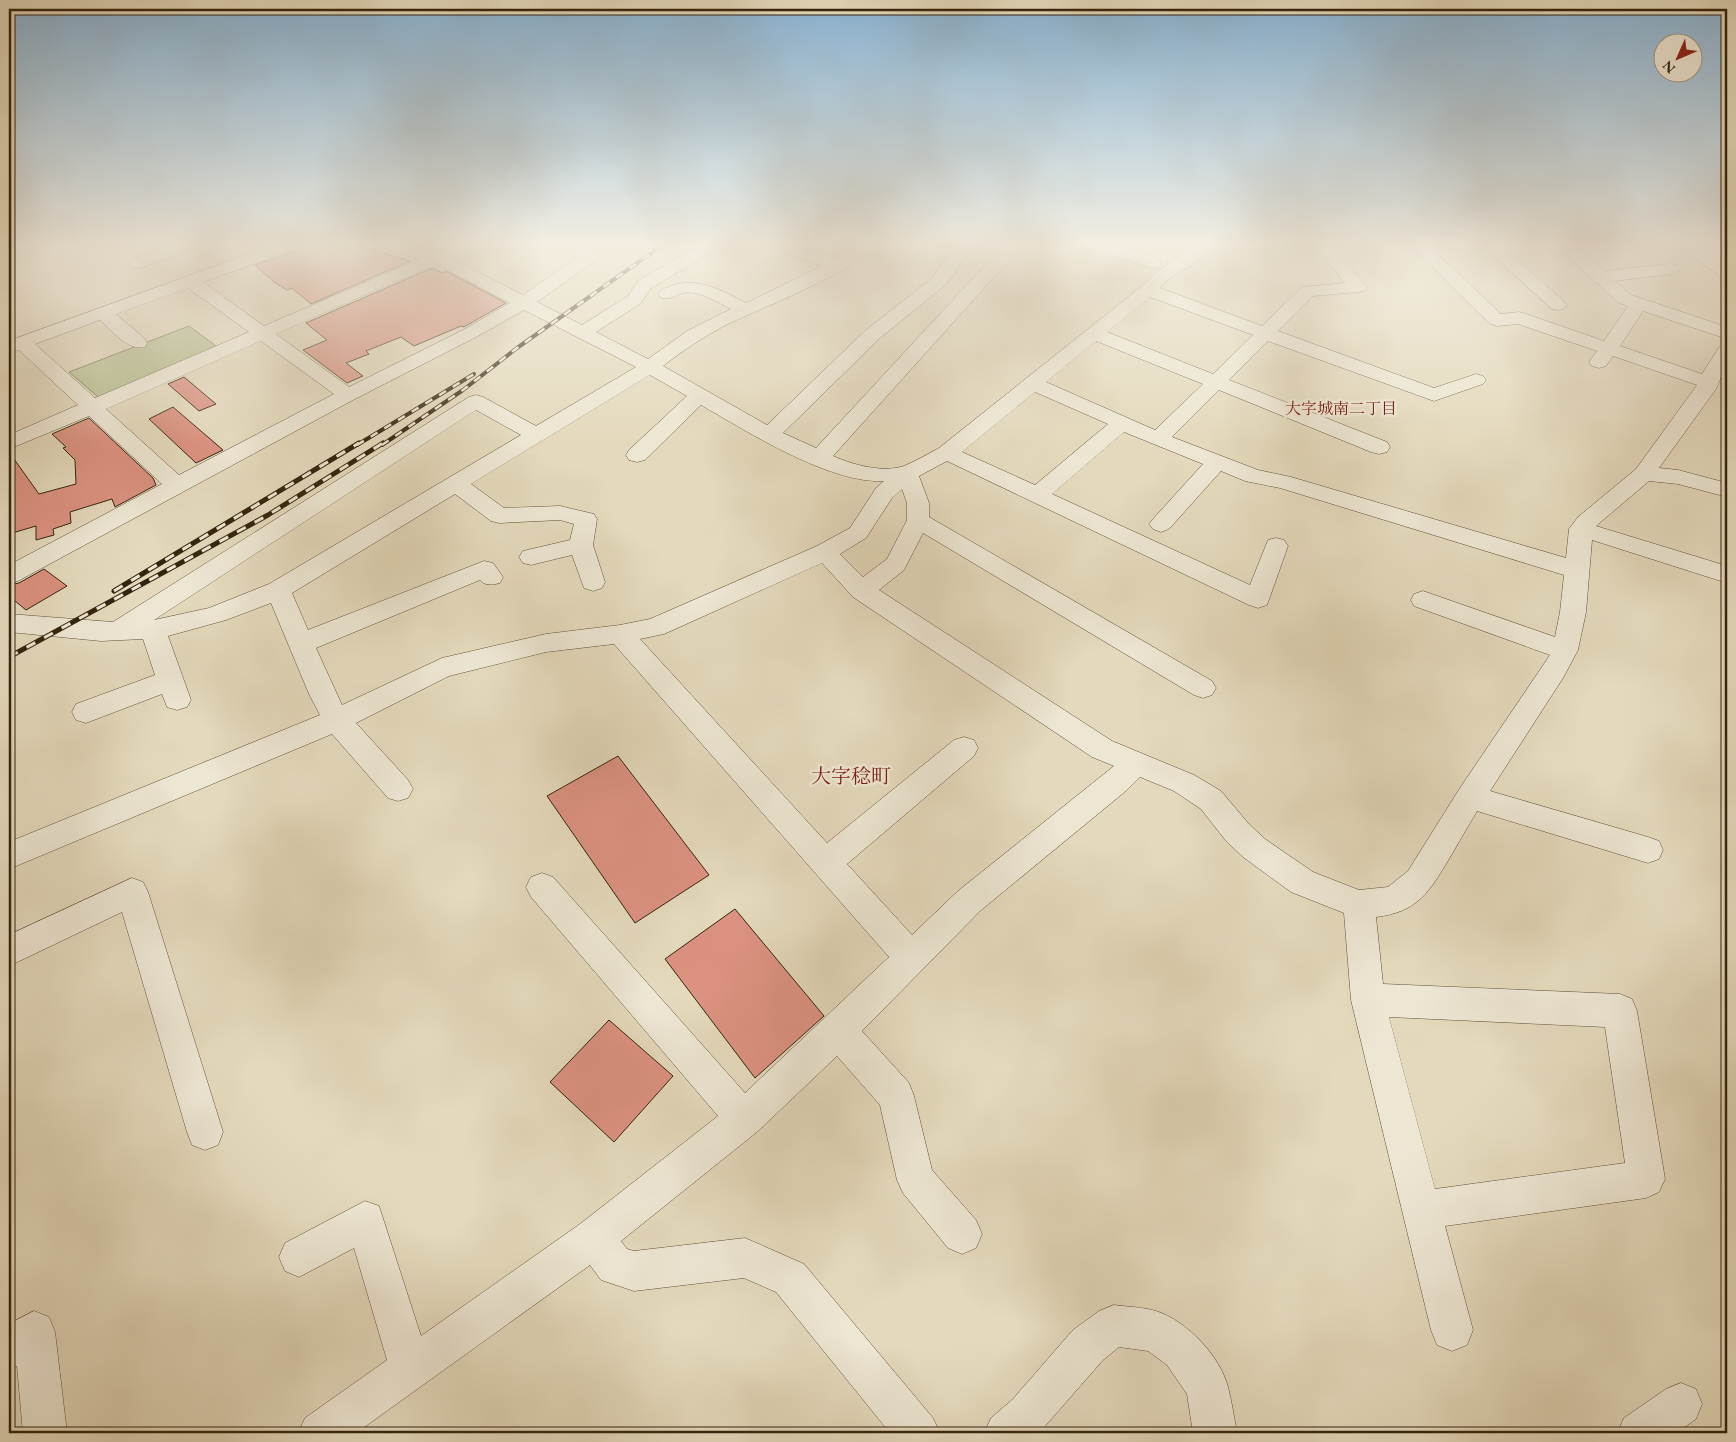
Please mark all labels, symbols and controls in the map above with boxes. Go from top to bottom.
north arrow [1654,32,1704,82]
text: N [1658,56,1679,78]
district label: 大字城南二丁目 [1285,398,1397,419]
district label: 大字稔町 [811,763,891,789]

